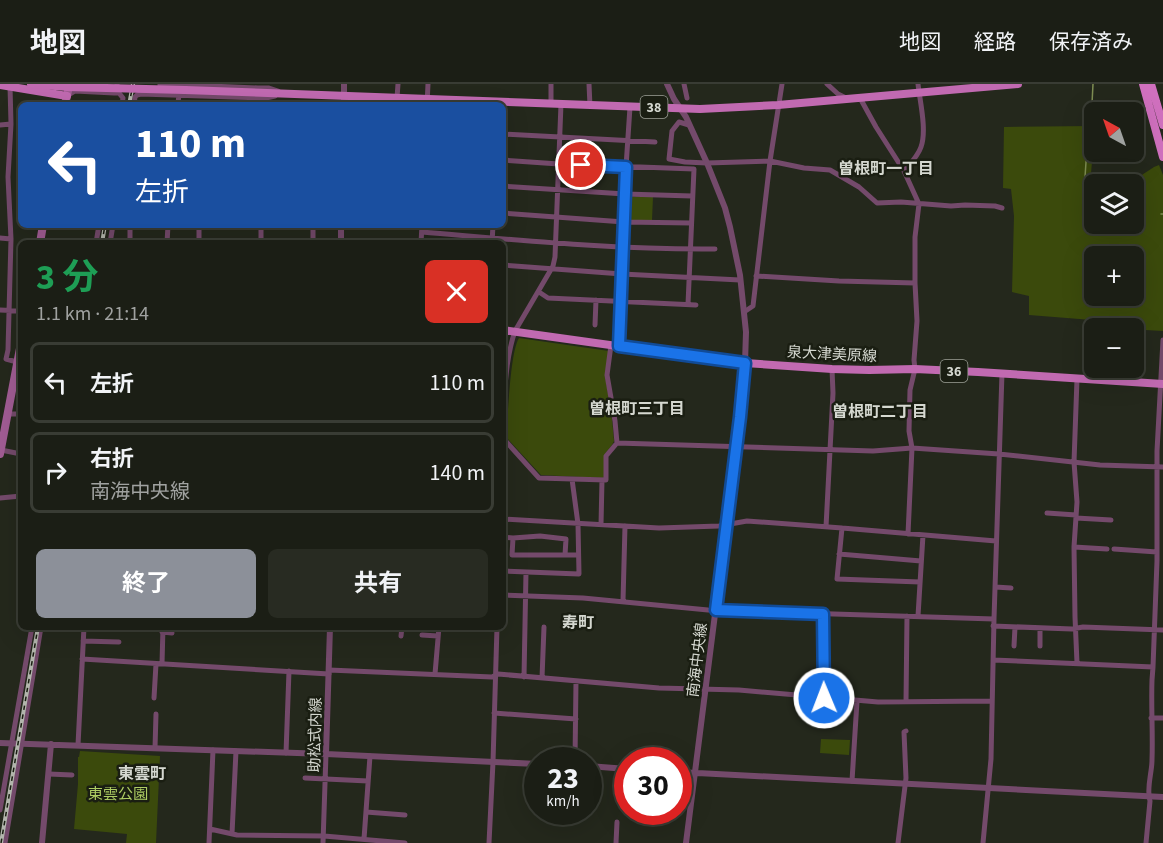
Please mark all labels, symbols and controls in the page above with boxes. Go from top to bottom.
text: 地図 [30,23,86,63]
text: 地図 [899,27,941,57]
text: 経路 [974,27,1016,57]
text: 保存済み [1049,27,1133,57]
road number: 38 [640,96,668,118]
north arrow [1084,102,1144,162]
map controls [1084,102,1144,378]
text: 110 m [135,114,246,174]
icon: left [36,126,114,204]
pin [555,139,606,190]
icon: arrive [564,148,597,181]
district label: 曽根町一丁目 [838,158,934,180]
text: 左折 [135,173,189,212]
button: layers [1084,174,1144,234]
button: + [1084,246,1144,306]
text: 3 分 [36,252,98,303]
button: close [425,260,488,323]
text: 1.1 km · 21:14 [36,300,149,328]
button: − [1084,318,1144,378]
street label: 泉大津美原線 [786,342,877,367]
road number: 36 [940,360,968,382]
icon: left [39,366,72,399]
text: 110 m [430,367,485,399]
text: 左折 [90,368,134,400]
district label: 曽根町三丁目 [589,398,685,420]
district label: 曽根町二丁目 [832,401,928,423]
text: 右折 [90,443,134,475]
icon: right [39,456,72,489]
text: 140 m [430,457,485,489]
text: 南海中央線 [90,478,190,506]
button: 終了 [36,549,256,618]
button: 共有 [268,549,488,618]
district label: 寿町 [562,612,594,634]
street label: 南海中央線 [683,622,712,699]
position arrow [792,666,856,730]
street label: 助松式内線 [304,697,327,773]
speed limit sign: 30 [614,747,692,825]
text: 23 [547,757,579,800]
district label: 東雲町 [118,763,166,785]
park label: 東雲公園 [88,784,148,805]
text: km/h [546,791,580,812]

